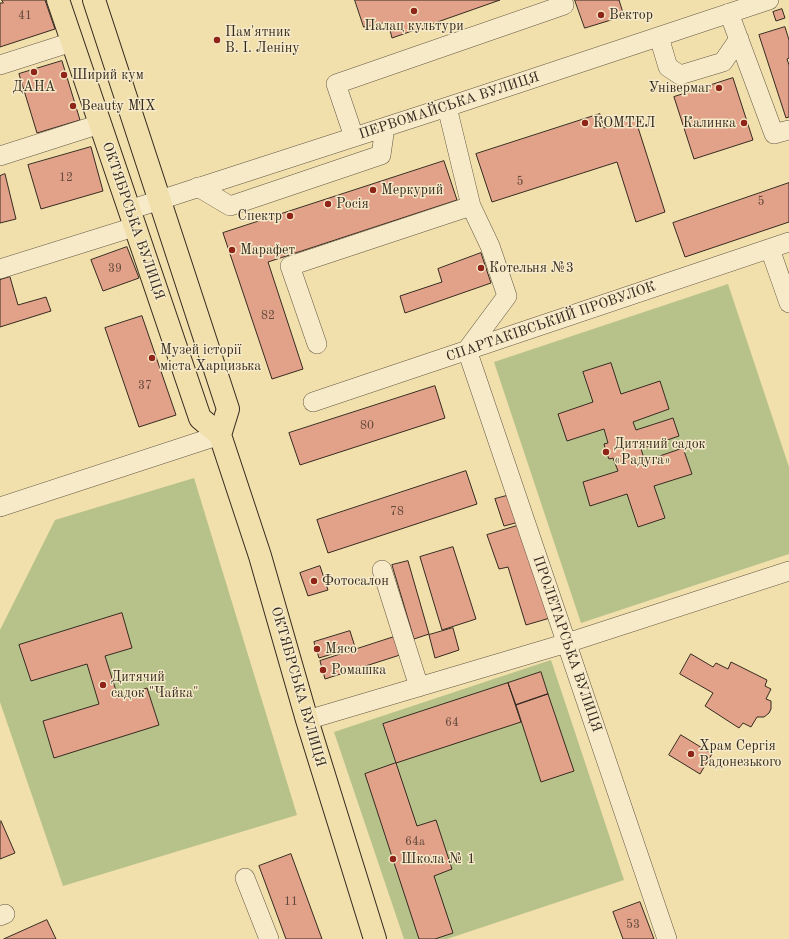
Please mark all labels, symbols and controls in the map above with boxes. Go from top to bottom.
marker: Палац культури [409,6,419,16]
place label: Вектор [609,7,653,23]
house number: 41 [18,9,32,23]
marker: Вектор [596,10,606,20]
place label: Палац культури [364,18,464,34]
place label: Пам'ятник В. І. Леніну [225,24,300,56]
marker: Пам'ятник В. І. Леніну [212,35,222,45]
marker: ДАНА [29,67,39,77]
place label: Ширий кум [72,67,144,83]
street label: ПЕРВОМАЙСЬКА ВУЛИЦЯ [357,69,541,143]
marker: Ширий кум [59,70,69,80]
place label: ДАНА [13,79,55,95]
place label: Універмаг [648,80,711,96]
marker: Універмаг [714,83,724,93]
place label: Beauty MIX [81,98,155,114]
marker: Beauty MIX [68,101,78,111]
place label: КОМТЕЛ [593,115,655,131]
place label: Калинка [683,115,736,131]
marker: КОМТЕЛ [580,118,590,128]
marker: Калинка [739,118,749,128]
street label: ОКТЯБРСЬКА ВУЛИЦЯ [98,140,168,302]
house number: 12 [59,171,73,185]
house number: 5 [517,175,523,189]
place label: Меркурий [381,182,443,198]
marker: Меркурий [368,185,378,195]
house number: 5 [758,195,764,209]
place label: Росія [336,196,369,212]
marker: Росія [323,199,333,209]
place label: Спектр [238,208,282,224]
marker: Спектр [285,211,295,221]
place label: Марафет [240,242,295,258]
marker: Марафет [227,245,237,255]
place label: Котельня №3 [489,260,574,276]
house number: 39 [108,262,122,276]
marker: Котельня №3 [476,263,486,273]
street label: СПАРТАКІВСЬКИЙ ПРОВУЛОК [444,278,658,366]
house number: 82 [261,309,275,323]
place label: Музей історії міста Харцизька [160,342,261,374]
marker: Музей історії міста Харцизька [147,353,157,363]
house number: 37 [138,379,152,393]
house number: 80 [360,419,374,433]
place label: Дитячий садок «Радуга» [614,436,706,468]
marker: Дитячий садок «Радуга» [601,447,611,457]
house number: 78 [390,505,404,519]
street label: ПРОЛЕТАРСЬКА ВУЛИЦЯ [529,554,605,734]
place label: Фотосалон [322,573,389,589]
marker: Фотосалон [309,576,319,586]
street label: ОКТЯБРСЬКА ВУЛИЦЯ [267,605,329,769]
place label: Мясо [325,641,357,657]
marker: Мясо [312,644,322,654]
place label: Ромашка [331,662,386,678]
marker: Ромашка [318,665,328,675]
place label: Дитячий садок "Чайка" [111,669,198,702]
marker: Дитячий садок "Чайка" [98,680,108,690]
house number: 64 [445,716,459,730]
place label: Храм Сергія Радонезького [699,738,782,770]
marker: Храм Сергія Радонезького [686,749,696,759]
house number: 64а [405,835,425,849]
place label: Школа № 1 [401,851,475,867]
marker: Школа № 1 [388,854,398,864]
house number: 11 [284,895,298,909]
house number: 53 [626,918,640,932]

